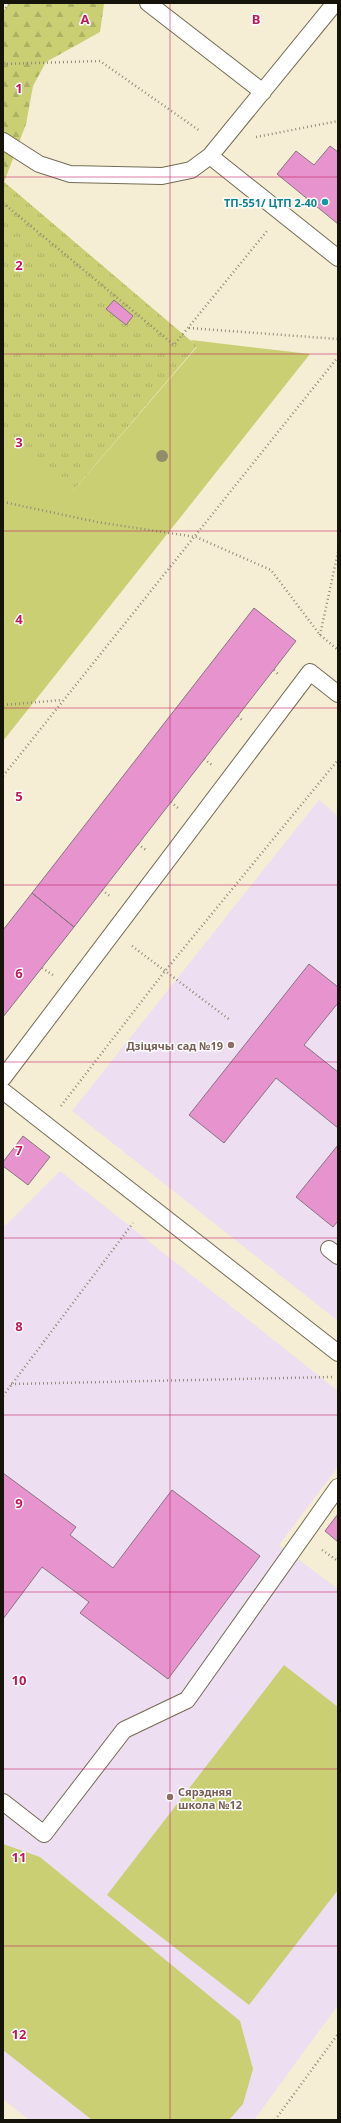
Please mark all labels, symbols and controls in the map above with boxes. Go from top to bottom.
text: A [81,10,90,28]
text: B [252,10,260,28]
text: 1 [15,79,23,97]
place label: ТП-551/ ЦТП 2-40 [224,195,317,210]
marker: ТП-551/ ЦТП 2-40 [320,197,330,207]
text: 2 [15,256,23,274]
text: 3 [15,433,23,451]
text: 4 [15,610,23,628]
text: 5 [15,787,23,805]
text: 6 [15,964,23,982]
place label: Дзіцячы сад №19 [126,1038,223,1053]
marker: Дзіцячы сад №19 [226,1040,236,1050]
text: 7 [15,1141,23,1159]
text: 8 [15,1317,23,1335]
text: 9 [15,1494,23,1512]
text: 10 [12,1671,26,1689]
place label: Сярэдняя школа №12 [178,1784,242,1812]
marker: Сярэдняя школа №12 [165,1792,175,1802]
text: 11 [12,1848,26,1866]
text: 12 [12,2025,26,2043]

